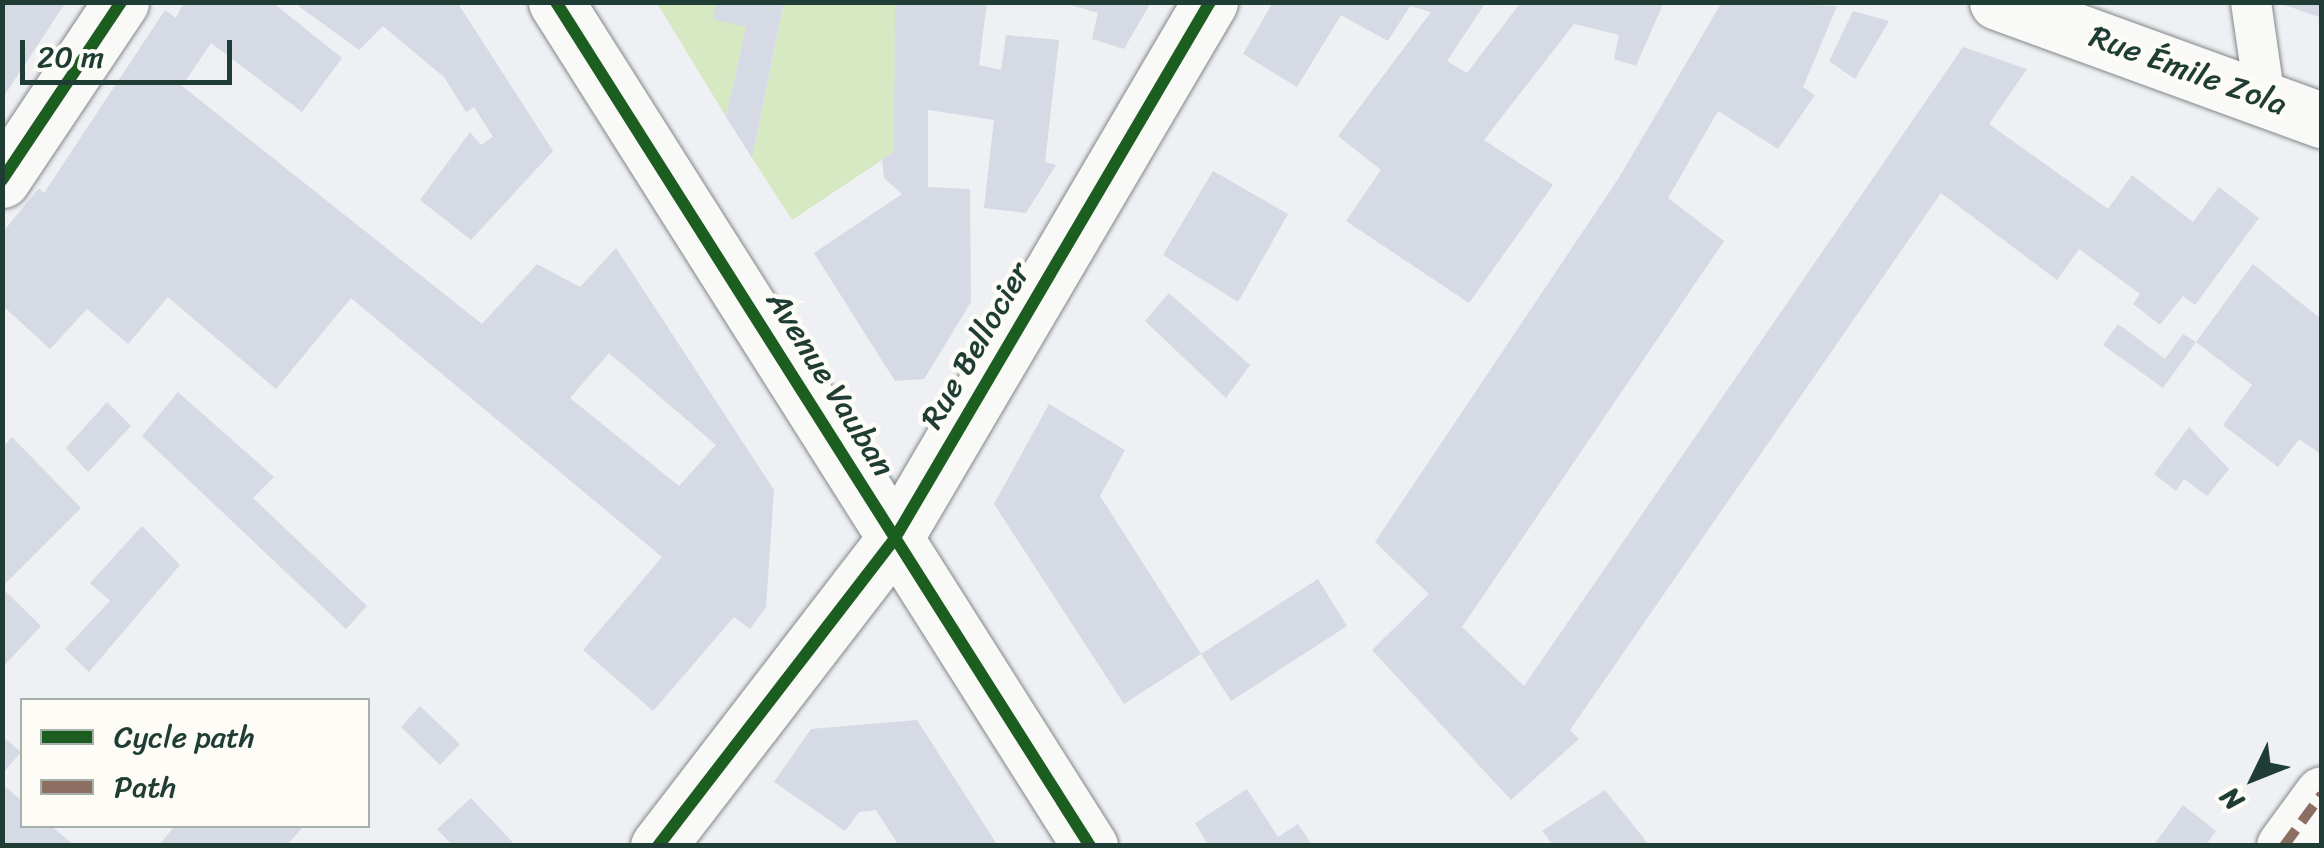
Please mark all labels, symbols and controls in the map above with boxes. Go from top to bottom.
street label: Rue Émile Zola [2085,18,2291,124]
scale bar [25,20,238,82]
text: 20 m [37,30,104,84]
street label: Rue Bellocier [913,255,1039,437]
street label: Avenue Vauban [758,284,902,484]
legend [20,698,370,828]
text: Cycle path [114,710,255,764]
north arrow [2204,728,2304,828]
text: Path [114,760,176,814]
text: N [2207,775,2256,823]

